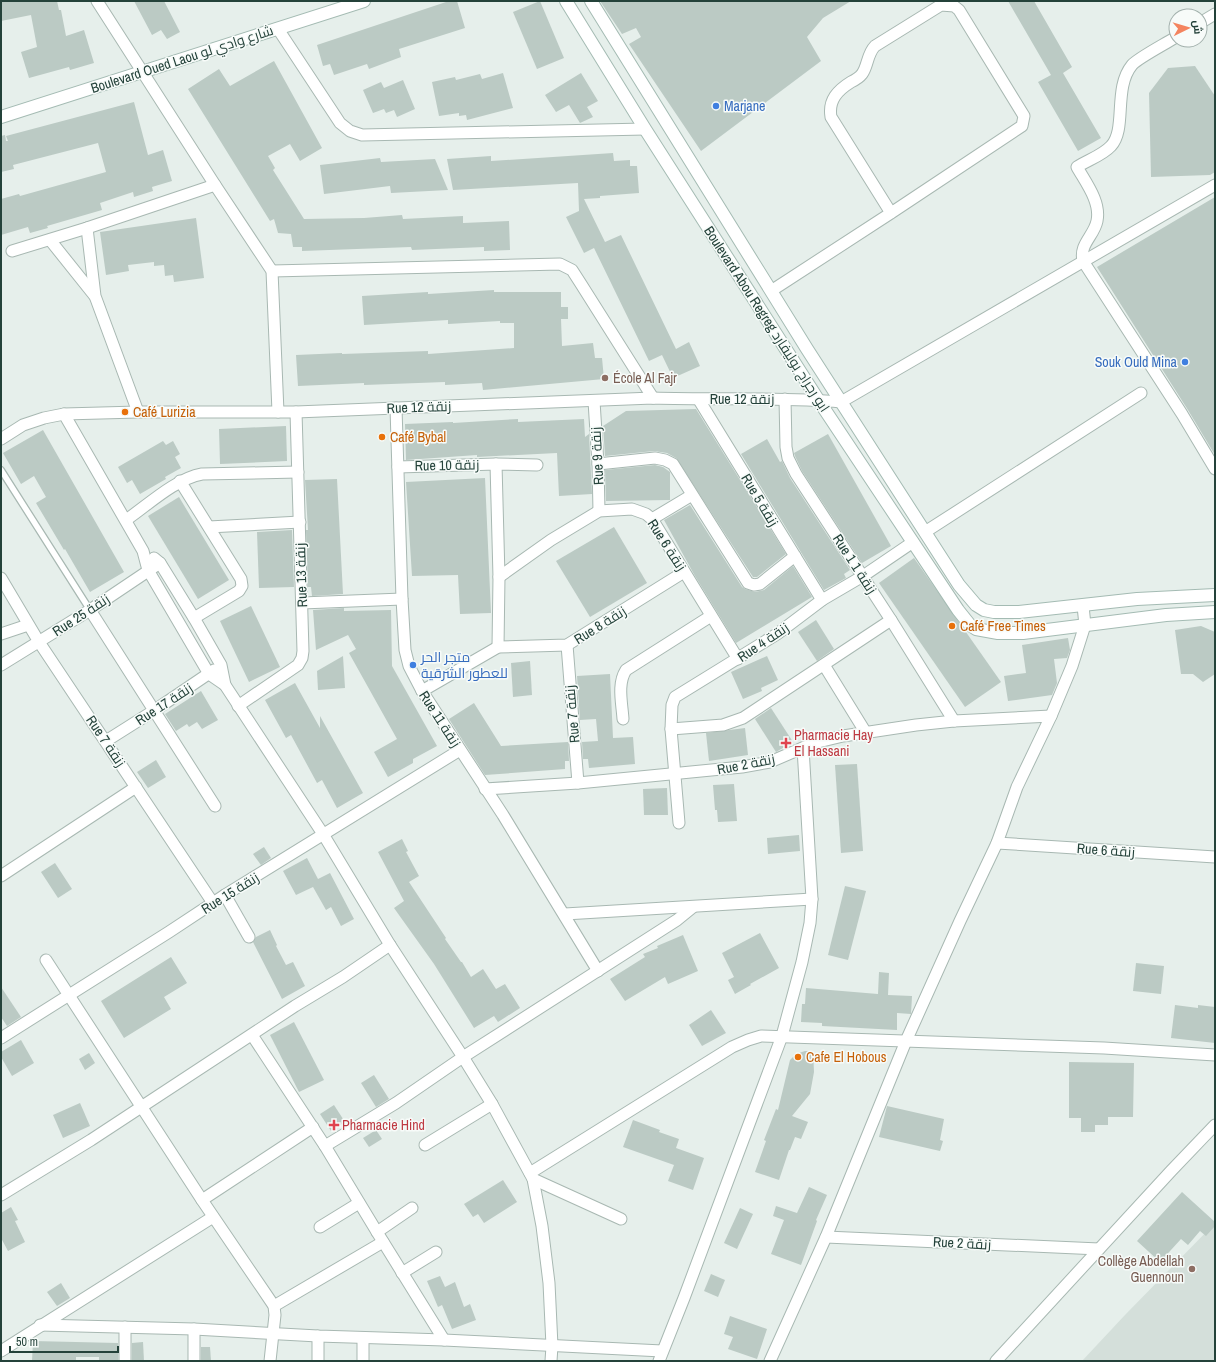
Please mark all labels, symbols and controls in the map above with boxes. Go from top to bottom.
north arrow [1168,8,1208,48]
text: ش [1190,19,1206,35]
street label: Boulevard Oued Laou شارع وادي لو [88,21,277,100]
place label: Marjane [724,97,765,115]
marker: Marjane [711,101,721,111]
street label: Boulevard Abou Regreg ابو رجراج بوليفارد [700,223,834,415]
place label: Souk Ould Mina [1095,353,1178,371]
marker: Souk Ould Mina [1180,357,1190,367]
place label: École Al Fajr [613,369,677,387]
marker: École Al Fajr [600,373,610,383]
street label: Rue 12 زنقة [710,390,774,408]
street label: Rue 12 زنقة [386,397,452,417]
place label: Café Lurizia [133,403,196,421]
marker: Café Lurizia [120,407,130,417]
street label: Rue 9 زنقة [586,426,608,486]
place label: Café Bybal [390,428,446,446]
marker: Café Bybal [377,432,387,442]
street label: Rue 10 زنقة [415,455,479,475]
street label: Rue 5 زنقة [737,470,783,530]
street label: Rue 6 زنقة [644,516,690,574]
street label: Rue 1 زنقة 1 [829,531,881,597]
street label: Rue 13 زنقة [291,542,311,608]
street label: Rue 25 زنقة [49,590,113,640]
street label: Rue 8 زنقة [571,602,629,648]
place label: Café Free Times [960,617,1046,635]
street label: Rue 4 زنقة [734,618,792,666]
marker: Café Free Times [947,621,957,631]
place label: متجر الحر للعطور الشرقية [420,648,508,682]
marker: متجر الحر للعطور الشرقية [408,660,418,670]
street label: Rue 17 زنقة [132,679,196,729]
street label: Rue 7 زنقة [560,684,584,744]
street label: Rue 11 زنقة [415,687,465,751]
street label: Rue 7 زنقة [82,712,130,770]
place label: Pharmacie Hay El Hassani [794,726,873,760]
marker: Pharmacie Hay El Hassani [781,738,791,748]
street label: Rue 2 زنقة [716,750,776,778]
street label: Rue 6 زنقة [1076,839,1136,861]
street label: Rue 15 زنقة [198,868,262,918]
place label: Cafe El Hobous [806,1048,887,1066]
marker: Cafe El Hobous [793,1052,803,1062]
place label: Pharmacie Hind [342,1116,425,1134]
marker: Pharmacie Hind [329,1120,339,1130]
street label: Rue 2 زنقة [932,1232,992,1254]
place label: Collège Abdellah Guennoun [1098,1252,1184,1286]
marker: Collège Abdellah Guennoun [1187,1264,1197,1274]
scale bar [10,1328,118,1354]
text: 50 m [16,1334,38,1350]

